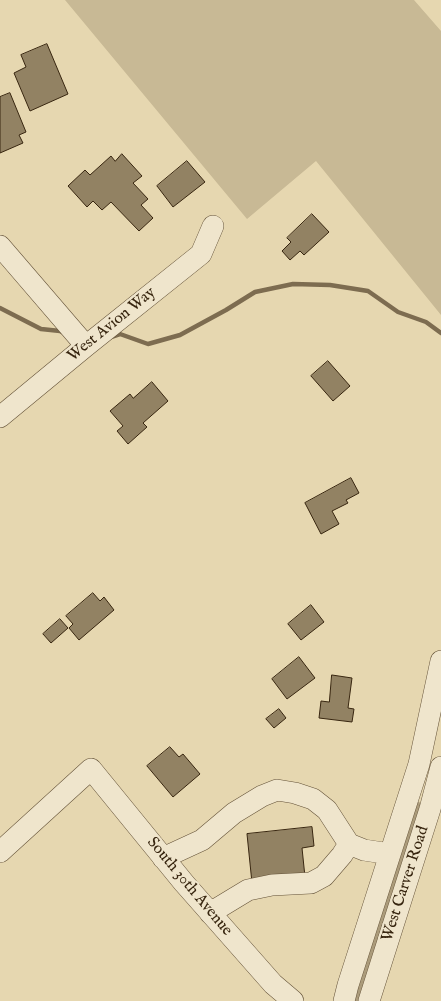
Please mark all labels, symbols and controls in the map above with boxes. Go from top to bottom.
street label: West Avion Way [64,284,160,366]
street label: West Carver Road [378,824,434,944]
street label: South 30th Avenue [142,834,236,940]

